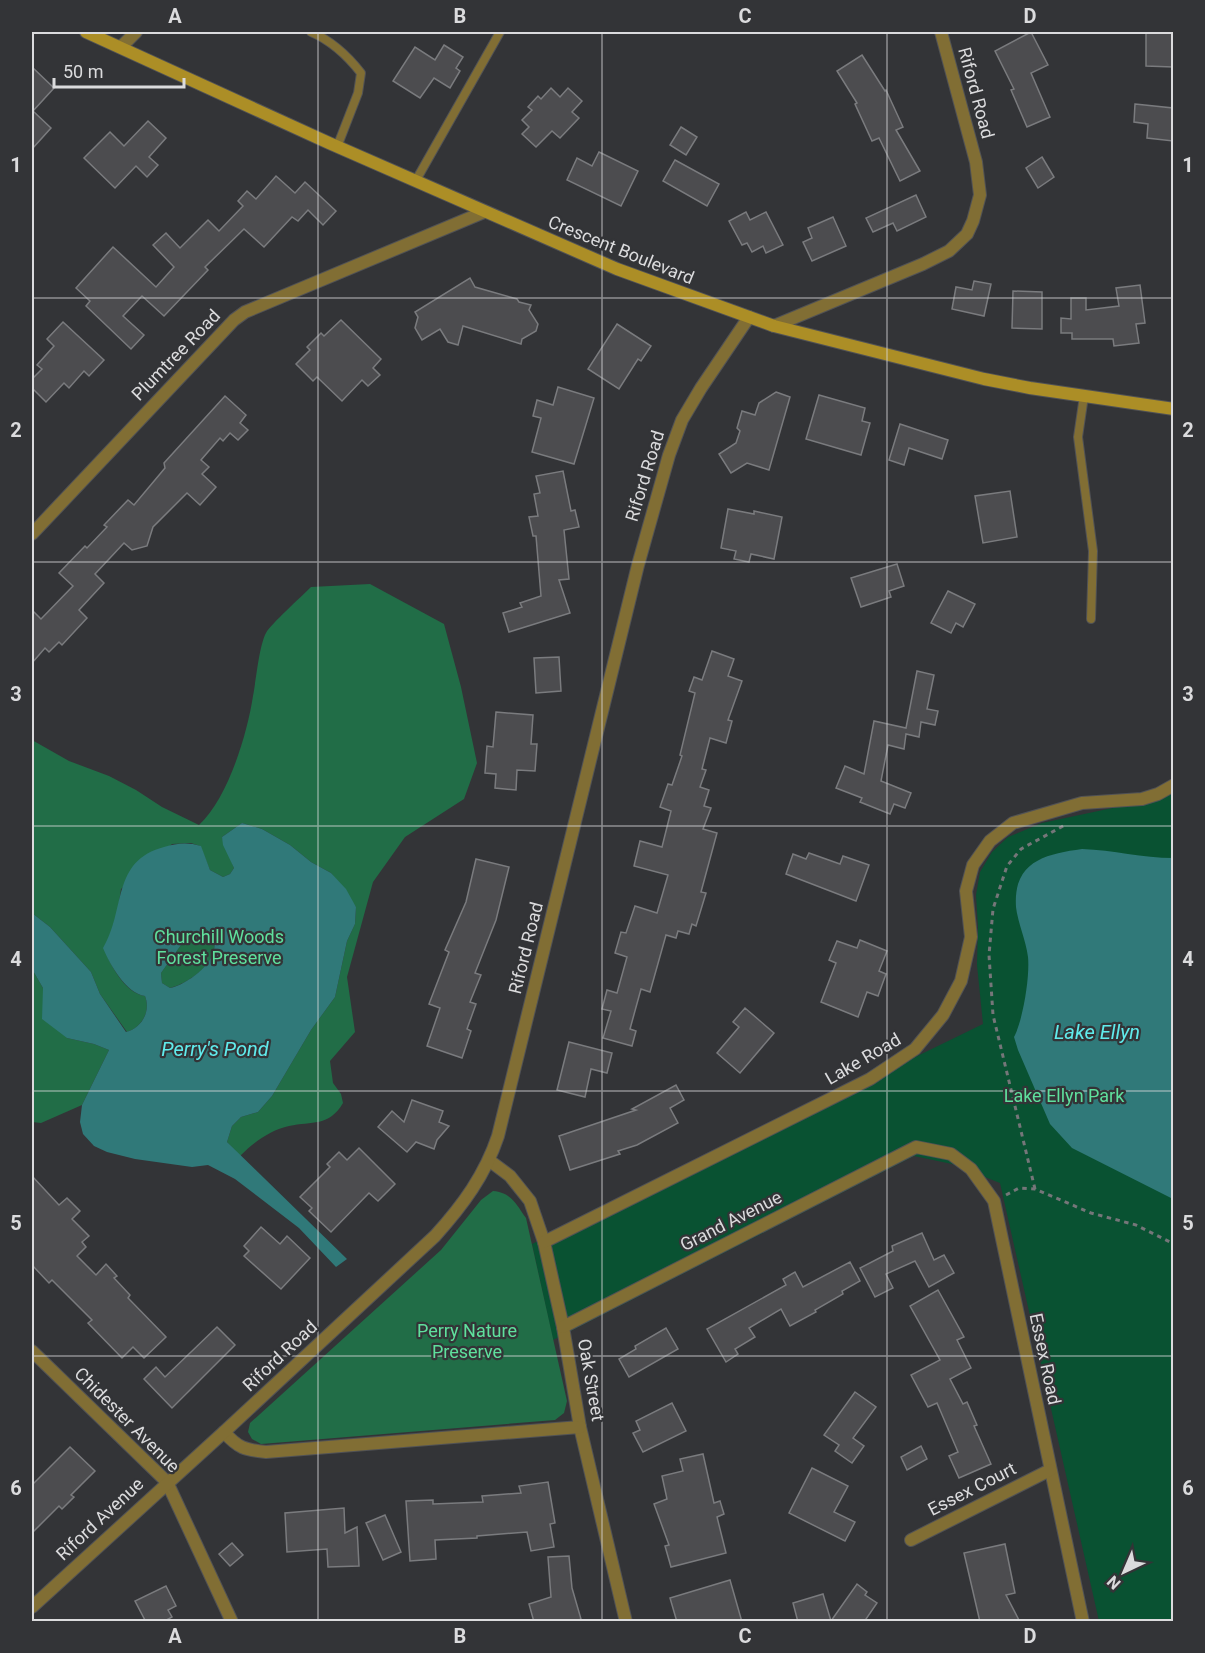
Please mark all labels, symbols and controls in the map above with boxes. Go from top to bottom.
text: A [168,4,182,28]
text: B [454,4,466,28]
text: C [738,4,752,28]
text: D [1024,4,1037,28]
street label: Riford Road [954,45,999,141]
scale bar [54,51,184,89]
text: 50 m [63,61,103,82]
text: 1 [10,153,22,177]
text: 1 [1182,153,1194,177]
street label: Crescent Boulevard [545,211,697,288]
street label: Plumtree Road [127,305,224,404]
text: 2 [10,418,22,442]
text: 2 [1182,418,1194,442]
street label: Riford Road [621,428,668,524]
text: 3 [10,682,22,706]
text: 3 [1182,682,1194,706]
street label: Riford Road [504,900,547,996]
park label: Churchill Woods Forest Preserve [154,926,284,968]
text: 4 [10,947,22,971]
text: 4 [1182,947,1194,971]
water label: Lake Ellyn [1054,1020,1140,1044]
street label: Lake Road [821,1029,904,1089]
water label: Perry's Pond [161,1037,270,1061]
park label: Lake Ellyn Park [1004,1085,1125,1106]
street label: Grand Avenue [676,1186,785,1255]
text: 5 [10,1211,22,1235]
text: 5 [1182,1211,1194,1235]
street label: Essex Road [1026,1311,1065,1407]
street label: Riford Road [238,1316,321,1395]
park label: Perry Nature Preserve [417,1320,517,1362]
street label: Oak Street [574,1337,609,1423]
street label: Chidester Avenue [70,1363,184,1477]
street label: Essex Court [924,1457,1019,1520]
street label: Riford Avenue [52,1473,148,1564]
text: 6 [10,1476,22,1500]
text: 6 [1182,1476,1194,1500]
north arrow [1094,1542,1154,1602]
text: N [1103,1572,1125,1593]
text: A [168,1624,182,1648]
text: B [454,1624,466,1648]
text: C [738,1624,752,1648]
text: D [1024,1624,1037,1648]

